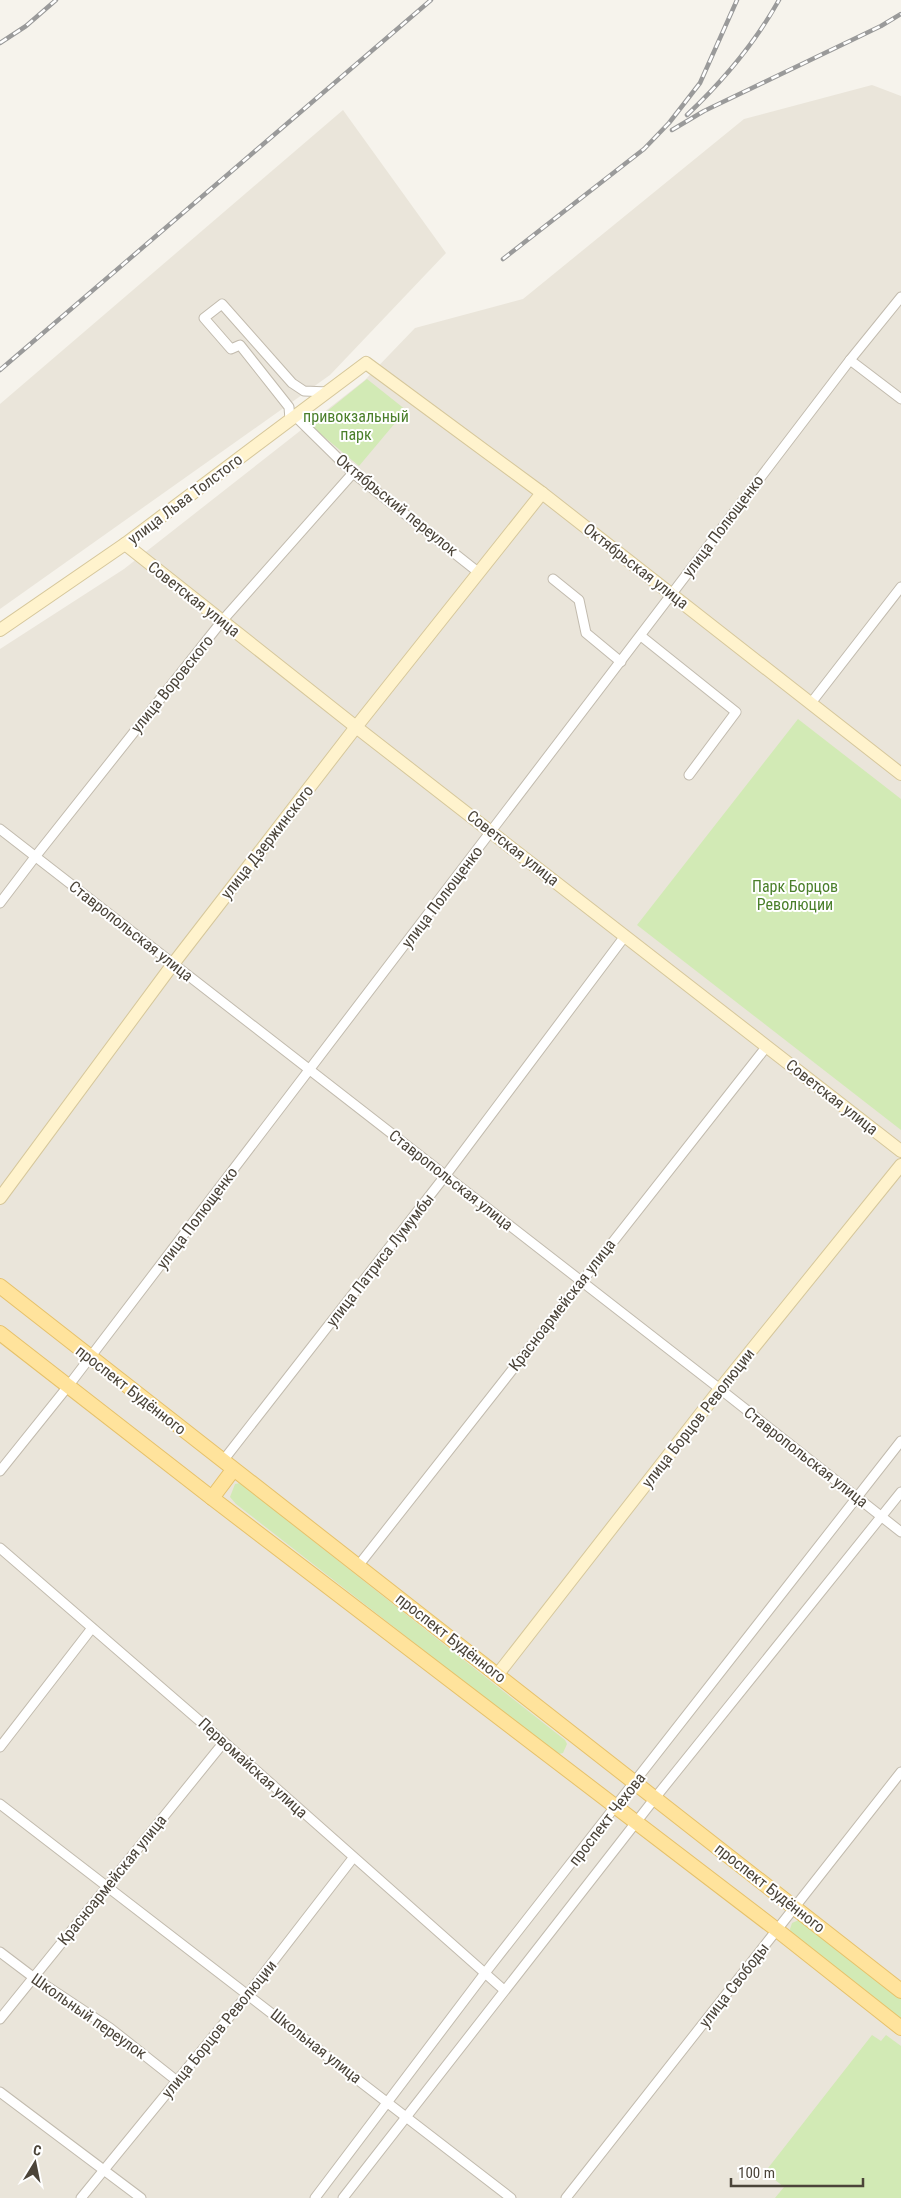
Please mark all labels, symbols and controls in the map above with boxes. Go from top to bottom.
park label: привокзальный парк [303,407,409,444]
street label: улица Льва Толстого [124,450,246,548]
street label: Октябрьский переулок [332,450,462,560]
street label: улица Полющенко [679,471,767,581]
street label: Октябрьская улица [580,519,692,613]
street label: Советская улица [144,557,244,641]
street label: улица Воровского [127,631,217,737]
street label: улица Дзержинского [217,781,317,903]
street label: Советская улица [463,806,563,890]
street label: улица Полющенко [398,842,486,952]
street label: Ставропольская улица [65,877,197,985]
park label: Парк Борцов Революции [752,877,838,914]
street label: Советская улица [782,1055,882,1139]
street label: Ставропольская улица [385,1126,517,1234]
street label: улица Полющенко [153,1163,241,1273]
street label: улица Патриса Лумумбы [322,1190,438,1330]
street label: Красноармейская улица [505,1235,619,1375]
street label: проспект Будённого [72,1341,190,1439]
street label: улица Борцов Революции [638,1345,758,1491]
street label: Ставропольская улица [740,1403,872,1511]
street label: проспект Будённого [392,1589,510,1687]
street label: Первомайская улица [194,1714,312,1822]
street label: проспект Чехова [565,1769,649,1869]
street label: Красноармейская улица [54,1811,170,1949]
street label: проспект Будённого [711,1839,829,1937]
street label: улица Свободы [695,1939,773,2031]
street label: улица Борцов Революции [158,1956,280,2102]
street label: Школьный переулок [28,1969,151,2063]
street label: Школьная улица [267,2005,365,2087]
north arrow [10,2138,60,2188]
text: С [32,2142,43,2159]
scale bar [731,2156,864,2188]
text: 100 m [738,2164,775,2182]

